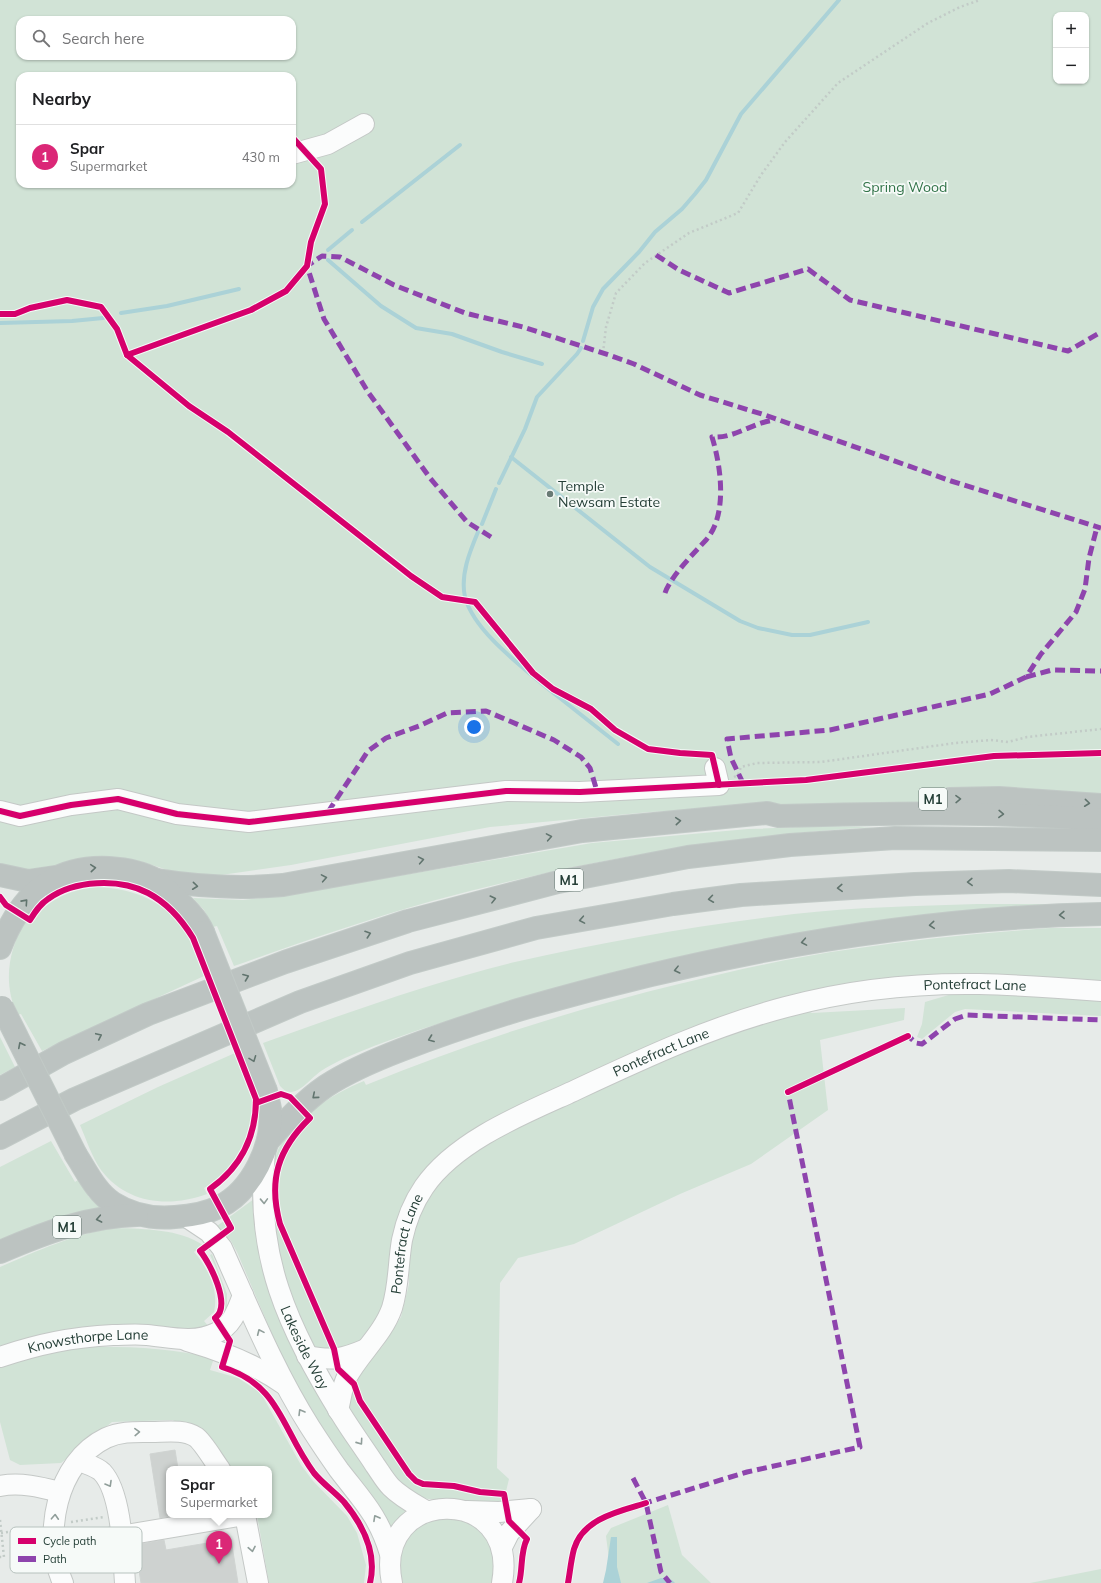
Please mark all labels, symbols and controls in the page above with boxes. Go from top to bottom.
map controls [1053,12,1089,84]
button: + [1053,12,1089,48]
search box [16,16,296,60]
icon: search [30,27,52,49]
text: Search here [62,29,144,48]
button: − [1053,48,1089,84]
text: Nearby [32,88,91,109]
text: Spar [70,139,104,158]
text: 1 [41,149,49,165]
text: 430 m [242,149,280,165]
text: Supermarket [70,158,147,174]
park label: Spring Wood [863,178,947,196]
place label: Temple Newsam Estate [558,477,660,511]
marker: Temple Newsam Estate [545,489,555,499]
your location [464,717,484,737]
road number: M1 [919,788,947,810]
one-way arrow [955,794,961,803]
one-way arrow [1084,799,1090,808]
one-way arrow [998,810,1004,819]
one-way arrow [675,816,681,825]
one-way arrow [546,833,552,842]
one-way arrow [418,857,424,865]
one-way arrow [90,864,97,873]
road number: M1 [555,869,583,891]
one-way arrow [321,874,327,883]
one-way arrow [967,878,973,887]
one-way arrow [192,881,198,890]
one-way arrow [837,884,843,893]
one-way arrow [707,894,714,903]
one-way arrow [490,895,496,903]
one-way arrow [21,899,28,907]
one-way arrow [1059,911,1065,919]
one-way arrow [579,915,585,924]
one-way arrow [929,920,935,929]
one-way arrow [365,930,372,939]
one-way arrow [801,938,807,946]
one-way arrow [673,965,680,974]
one-way arrow [242,974,249,982]
street label: Pontefract Lane [923,975,1027,995]
street label: Pontefract Lane [610,1024,712,1081]
one-way arrow [95,1033,103,1041]
one-way arrow [427,1034,434,1042]
one-way arrow [18,1042,26,1049]
one-way arrow [249,1056,257,1063]
one-way arrow [312,1091,319,1098]
street label: Pontefract Lane [387,1190,427,1295]
one-way arrow [259,1198,268,1204]
one-way arrow [96,1214,102,1222]
road number: M1 [53,1216,81,1238]
street label: Lakeside Way [277,1303,334,1393]
street label: Knowsthorpe Lane [26,1326,149,1357]
one-way arrow [257,1328,265,1336]
one-way arrow [298,1409,306,1416]
one-way arrow [134,1428,140,1437]
one-way arrow [355,1438,362,1445]
popup [166,1466,272,1518]
text: Spar [180,1475,215,1494]
one-way arrow [105,1480,112,1487]
text: Supermarket [180,1494,258,1510]
one-way arrow [51,1514,59,1520]
one-way arrow [373,1515,381,1522]
legend [10,1527,142,1573]
pin: 1 [206,1531,232,1564]
text: Cycle path [43,1534,96,1548]
one-way arrow [247,1546,255,1552]
text: Path [43,1552,67,1566]

